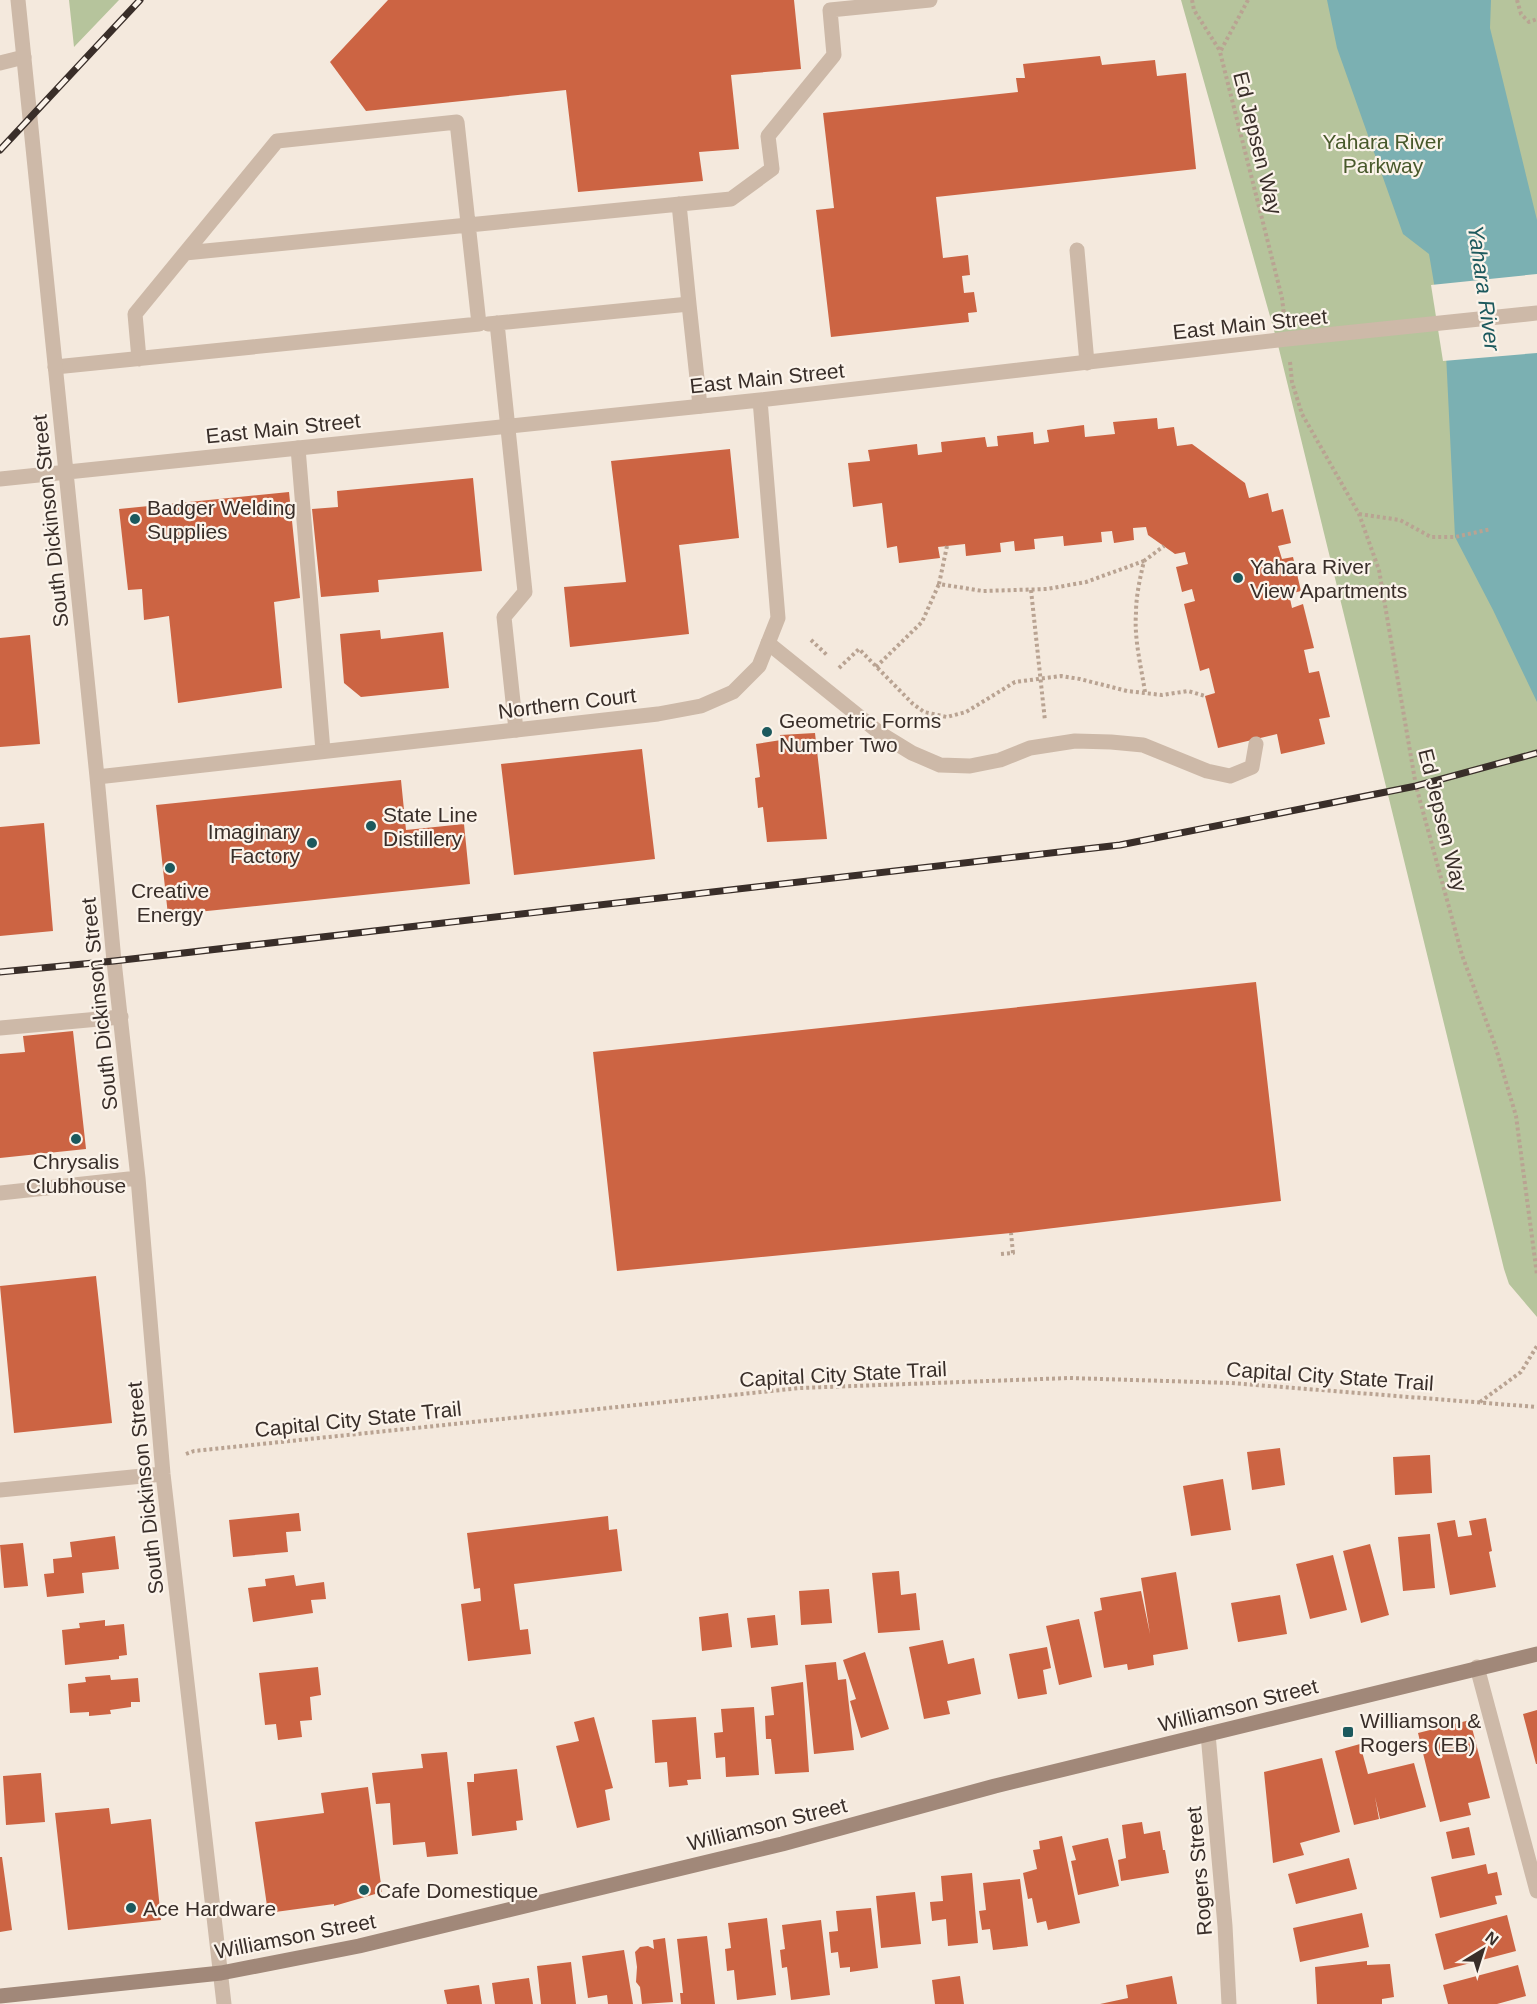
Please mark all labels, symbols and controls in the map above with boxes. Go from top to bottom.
street label: Ed Jepsen Way [1229,69,1287,217]
park label: Yahara River Parkway [1323,130,1444,177]
water label: Yahara River [1463,223,1505,354]
street label: East Main Street [1172,304,1329,344]
street label: East Main Street [689,358,846,398]
street label: East Main Street [205,408,362,448]
street label: South Dickinson Street [27,413,73,628]
place label: Badger Welding Supplies [147,496,296,543]
marker: Badger Welding Supplies [128,512,142,526]
place label: Yahara River View Apartments [1250,555,1407,602]
marker: Yahara River View Apartments [1231,571,1245,585]
street label: Northern Court [497,683,637,723]
place label: Geometric Forms Number Two [779,709,941,756]
marker: Geometric Forms Number Two [760,725,774,739]
street label: Ed Jepsen Way [1414,746,1472,894]
place label: State Line Distillery [383,803,478,850]
marker: State Line Distillery [364,819,378,833]
place label: Imaginary Factory [208,820,301,867]
marker: Imaginary Factory [305,836,319,850]
marker: Creative Energy [163,861,177,875]
place label: Creative Energy [131,879,209,926]
street label: South Dickinson Street [76,896,122,1111]
marker: Chrysalis Clubhouse [69,1132,83,1146]
place label: Chrysalis Clubhouse [26,1150,126,1197]
street label: Capital City State Trail [739,1357,947,1391]
street label: Capital City State Trail [1226,1357,1434,1395]
street label: South Dickinson Street [122,1380,168,1595]
street label: Capital City State Trail [253,1397,463,1441]
street label: Williamson Street [1156,1674,1320,1736]
place label: Williamson & Rogers (EB) [1360,1709,1481,1756]
marker: Williamson & Rogers (EB) [1341,1725,1355,1739]
street label: Williamson Street [685,1793,849,1855]
street label: Rogers Street [1182,1805,1216,1937]
place label: Cafe Domestique [376,1879,538,1902]
marker: Cafe Domestique [357,1883,371,1897]
place label: Ace Hardware [143,1897,276,1920]
marker: Ace Hardware [124,1901,138,1915]
street label: Williamson Street [213,1909,378,1963]
north arrow [1453,1920,1513,1980]
text: N [1482,1928,1502,1949]

